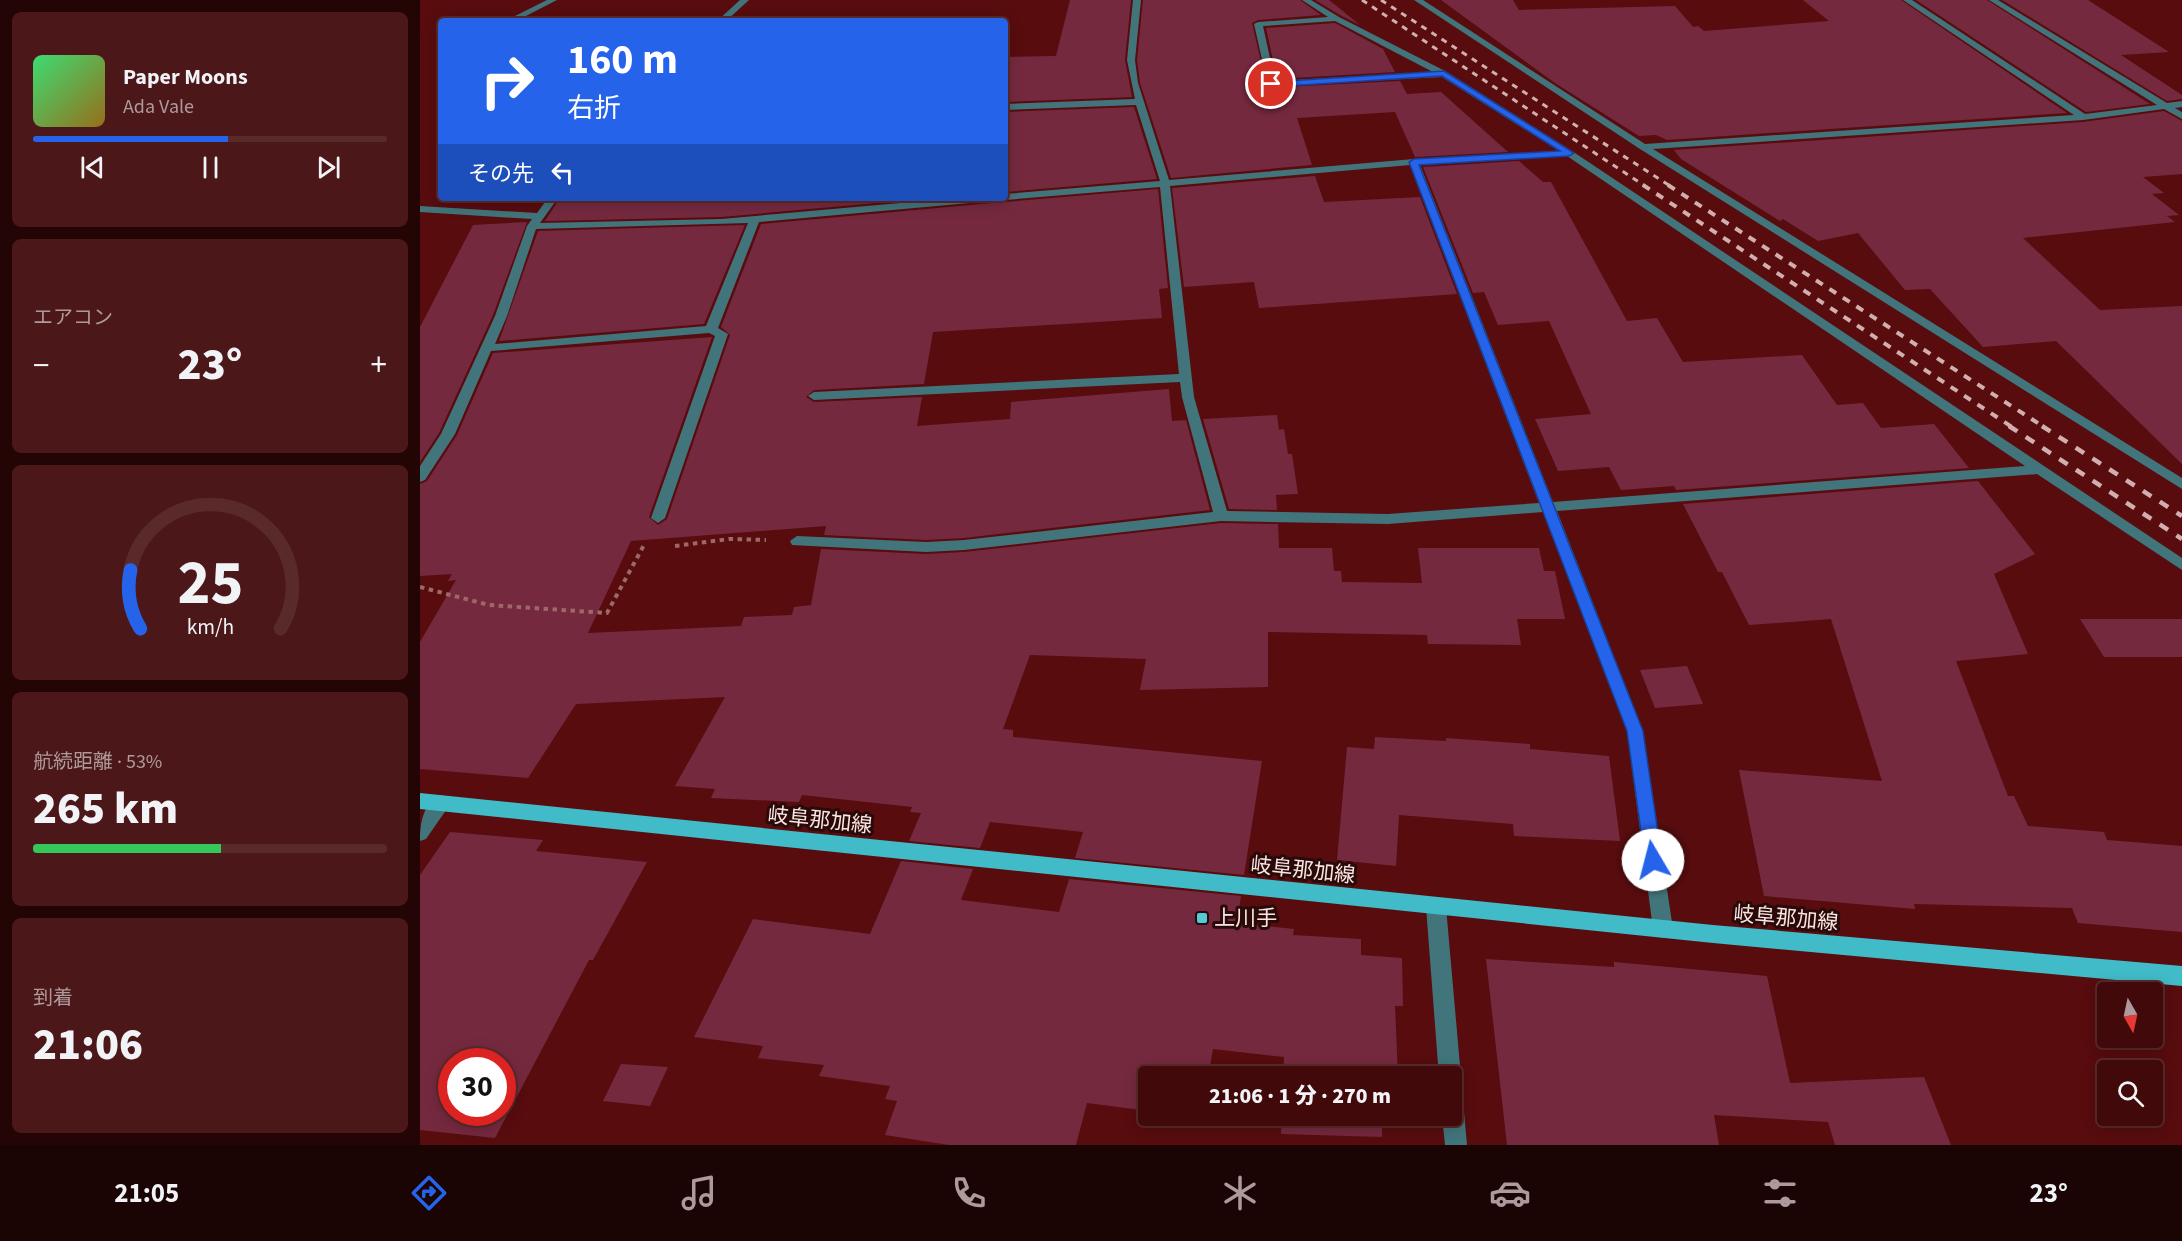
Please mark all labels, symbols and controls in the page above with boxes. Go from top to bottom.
text: 160 m [567,30,678,90]
icon: right [468,42,546,120]
pin [1245,58,1296,109]
text: Paper Moons [123,61,248,93]
icon: arrive [1254,67,1287,100]
text: 右折 [567,89,621,128]
text: Ada Vale [123,93,194,121]
icon: previous [76,151,109,184]
icon: pause [194,151,227,184]
icon: next [312,151,345,184]
icon: left [546,156,579,189]
text: その先 [468,158,534,190]
text: エアコン [33,304,113,332]
text: 23° [178,333,242,397]
text: − [33,342,49,389]
text: + [371,342,387,389]
text: 25 [177,540,243,629]
text: km/h [186,613,234,644]
text: 航続距離 · 53% [33,748,162,776]
text: 265 km [33,777,178,841]
street label: 岐阜那加線 [766,800,874,840]
position arrow [1621,828,1685,892]
street label: 岐阜那加線 [1249,850,1357,890]
street label: 岐阜那加線 [1732,898,1840,938]
place label: 上川手 [1214,903,1277,933]
marker: 上川手 [1195,911,1209,925]
north arrow [2097,982,2163,1048]
map controls [2097,982,2163,1126]
text: 到着 [33,984,73,1012]
text: 21:06 [33,1013,143,1077]
speed limit sign: 30 [438,1048,516,1126]
button: search [2097,1060,2163,1126]
text: 21:06 · 1 分 · 270 m [1209,1080,1391,1112]
icon: directions [408,1172,450,1214]
icon: music [678,1172,720,1214]
icon: phone [948,1172,990,1214]
icon: climate [1219,1172,1261,1214]
icon: car [1489,1172,1531,1214]
icon: filters [1759,1172,1801,1214]
text: 21:05 [114,1174,179,1213]
text: 23° [2029,1174,2068,1213]

